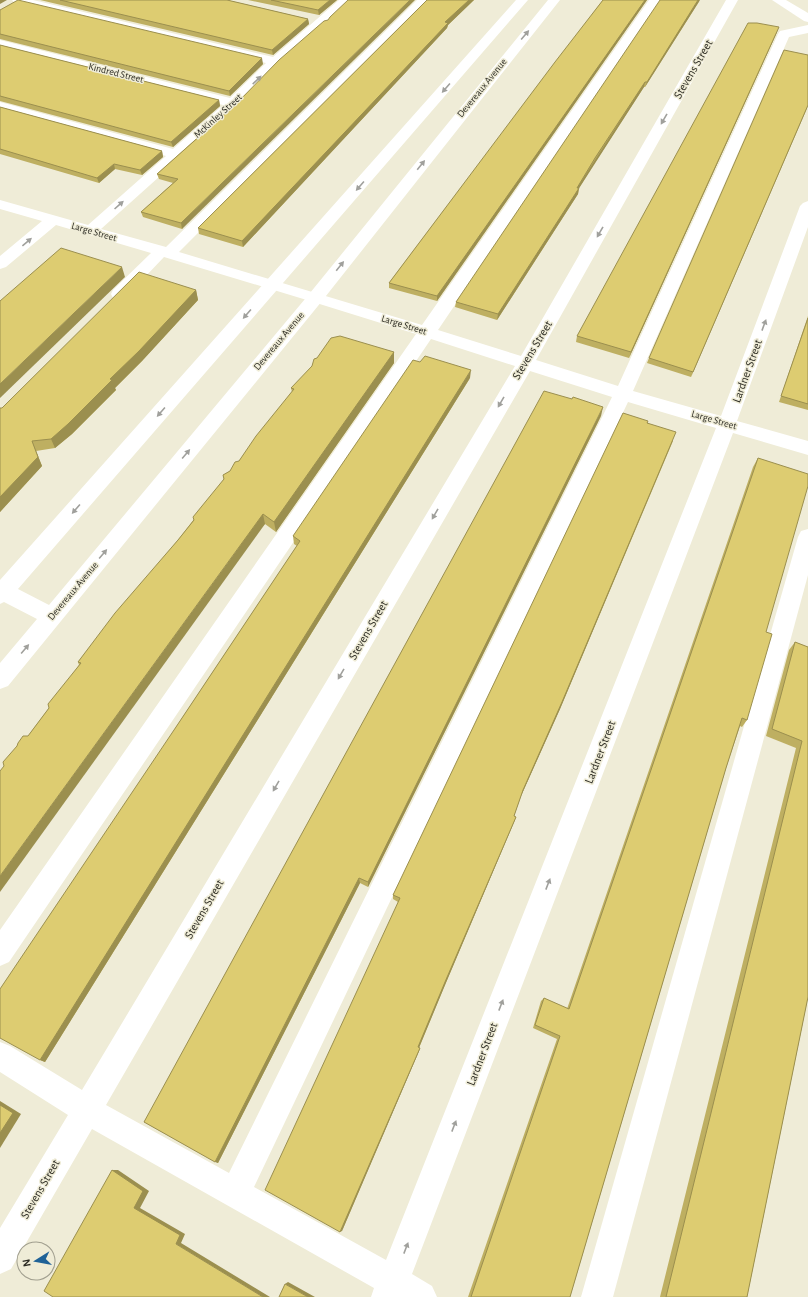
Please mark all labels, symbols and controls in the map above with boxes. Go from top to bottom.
one-way arrow [520,30,529,40]
street label: Stevens Street [671,37,715,101]
street label: Devereaux Avenue [455,56,509,119]
street label: Kindred Street [87,61,145,85]
one-way arrow [252,75,262,85]
one-way arrow [441,83,450,93]
street label: McKinley Street [192,91,245,140]
one-way arrow [661,113,668,125]
one-way arrow [416,159,425,170]
one-way arrow [355,180,364,191]
one-way arrow [114,200,124,210]
street label: Large Street [70,221,119,243]
one-way arrow [596,226,603,238]
one-way arrow [21,238,32,247]
one-way arrow [335,261,344,272]
one-way arrow [243,309,252,319]
street label: Devereaux Avenue [252,310,306,372]
street label: Large Street [380,313,429,337]
street label: Stevens Street [510,318,554,381]
one-way arrow [761,318,767,330]
street label: Lardner Street [730,338,764,404]
one-way arrow [498,396,505,408]
one-way arrow [157,406,166,417]
street label: Large Street [690,409,739,431]
one-way arrow [182,448,191,459]
one-way arrow [71,504,80,515]
one-way arrow [432,508,439,520]
one-way arrow [99,549,108,559]
street label: Devereaux Avenue [46,560,100,622]
street label: Stevens Street [346,598,390,662]
one-way arrow [20,644,29,655]
one-way arrow [338,668,345,680]
street label: Lardner Street [583,719,618,785]
one-way arrow [272,781,279,792]
street label: Stevens Street [182,877,226,941]
one-way arrow [546,878,552,890]
one-way arrow [498,999,504,1011]
street label: Lardner Street [465,1021,500,1087]
one-way arrow [451,1120,457,1132]
street label: Stevens Street [18,1157,62,1221]
north arrow [16,1241,56,1281]
one-way arrow [404,1241,410,1253]
text: N [21,1258,33,1268]

